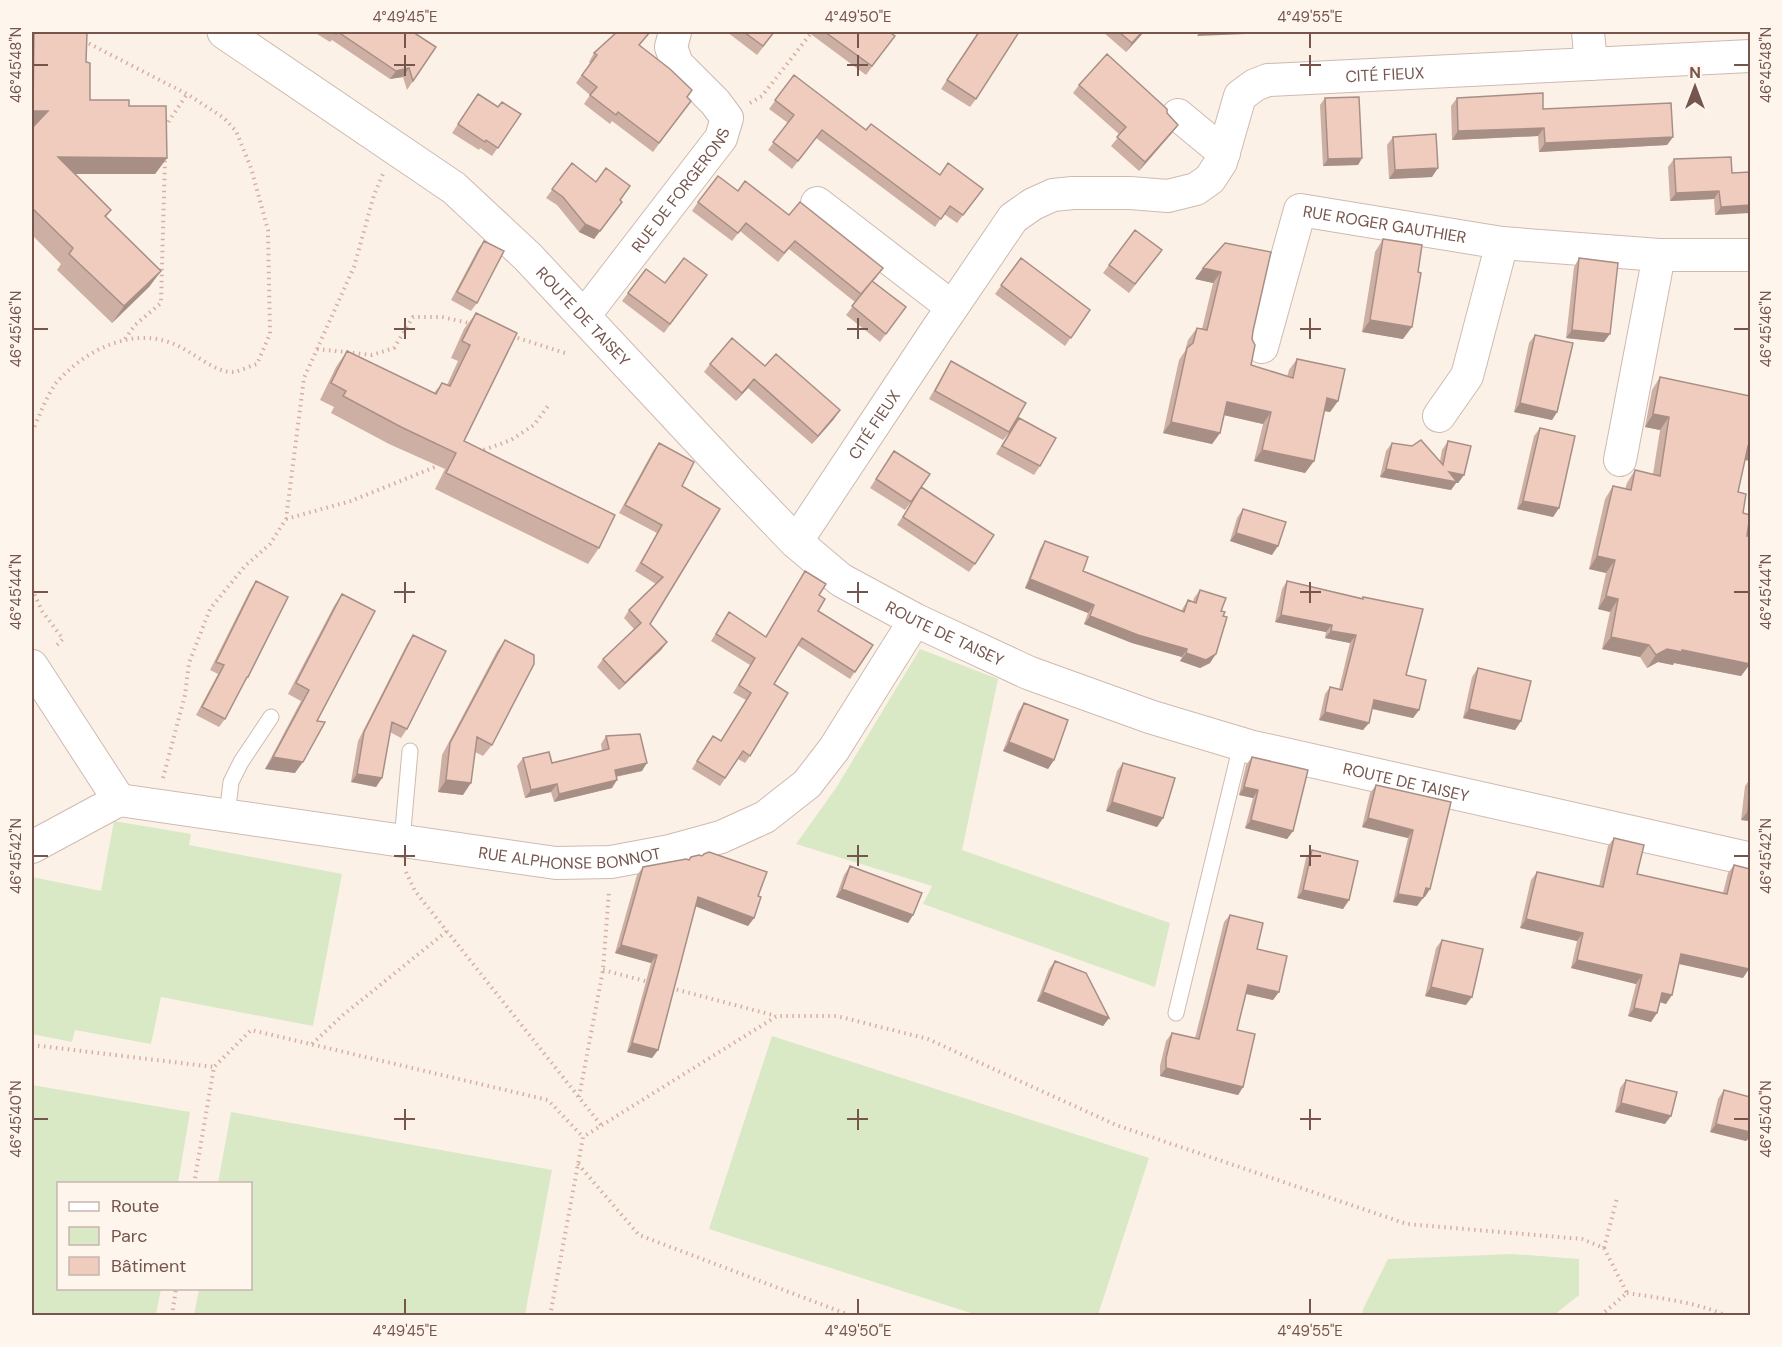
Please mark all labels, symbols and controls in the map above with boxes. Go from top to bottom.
text: 4°49'45"E [372,7,438,27]
text: 4°49'50"E [825,7,891,27]
text: 4°49'55"E [1277,7,1343,27]
text: 46°45'48"N [6,27,26,103]
text: 46°45'48"N [1756,27,1776,103]
north arrow [1665,57,1725,117]
street label: CITÉ FIEUX [1345,62,1425,87]
text: N [1689,62,1701,83]
street label: RUE DE FORGERONS [626,125,734,256]
street label: RUE ROGER GAUTHIER [1302,200,1468,248]
street label: ROUTE DE TAISEY [532,262,635,370]
text: 46°45'46"N [6,291,26,367]
text: 46°45'46"N [1756,291,1776,367]
street label: CITÉ FIEUX [843,385,905,463]
text: 46°45'44"N [6,554,26,630]
text: 46°45'44"N [1756,554,1776,630]
street label: ROUTE DE TAISEY [882,596,1007,670]
street label: ROUTE DE TAISEY [1341,757,1471,806]
text: 46°45'42"N [6,818,26,894]
text: 46°45'42"N [1756,818,1776,894]
street label: RUE ALPHONSE BONNOT [477,841,662,874]
text: 46°45'40"N [6,1080,26,1158]
text: 46°45'40"N [1756,1080,1776,1158]
legend [57,1182,252,1290]
text: Route [111,1194,159,1218]
text: Parc [111,1224,147,1248]
text: Bâtiment [111,1254,186,1278]
text: 4°49'45"E [372,1321,438,1341]
text: 4°49'50"E [825,1321,891,1341]
text: 4°49'55"E [1277,1321,1343,1341]

